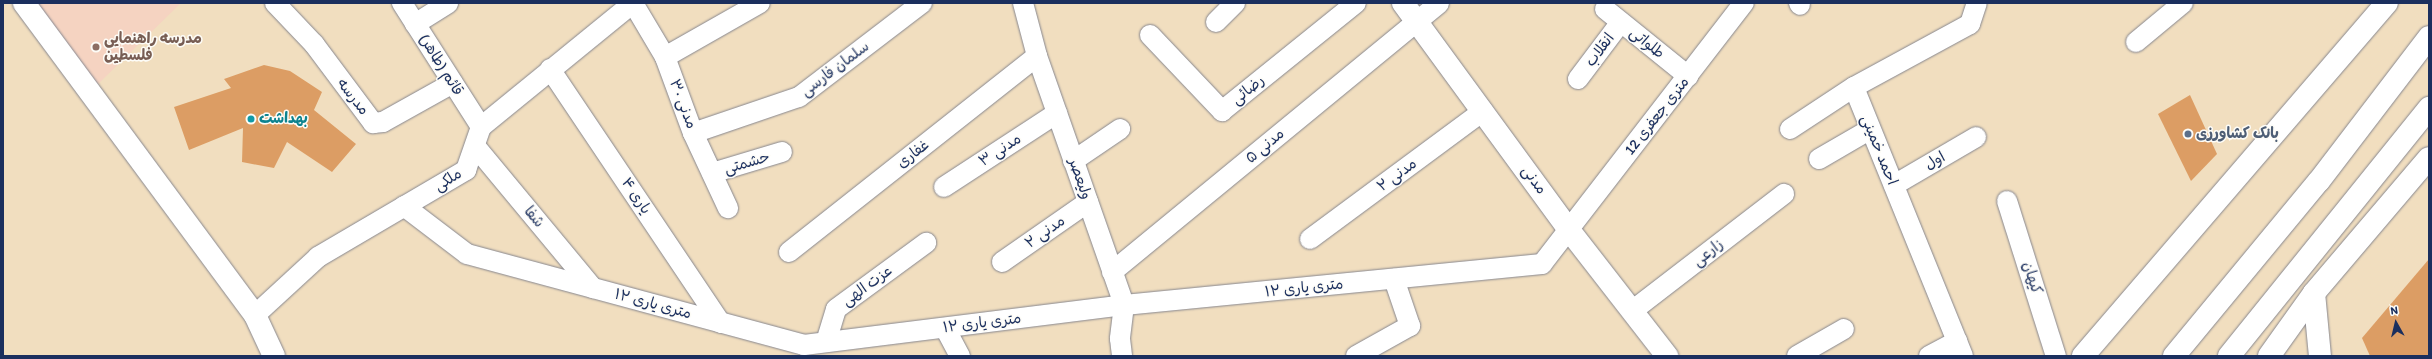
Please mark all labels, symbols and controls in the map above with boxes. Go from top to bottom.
street label: طلواتی [1626,24,1668,62]
place label: مدرسه راهنمایی فلسطین [104,29,202,64]
street label: انقلاب [1582,30,1618,70]
street label: قائم (طاهر) [415,31,467,99]
street label: سلمان فارسی [797,37,873,101]
marker: مدرسه راهنمایی فلسطین [91,42,101,52]
street label: رضائی [1228,71,1268,109]
street label: 12 متری جعفری [1621,73,1693,159]
street label: مدرسه [333,75,373,119]
street label: مدنی ۳۰ [665,77,701,131]
place label: بهداشت [259,110,308,128]
street label: احمد خمینی [1857,112,1901,188]
marker: بهداشت [246,114,256,124]
street label: مدنی ۵ [1242,125,1288,167]
place label: بانک کشاورزی [2196,125,2279,143]
marker: بانک کشاورزی [2183,129,2193,139]
street label: مدنی ۳ [975,130,1025,170]
street label: غفاری [893,136,933,172]
street label: حشمتی [722,148,772,178]
street label: اول [1922,148,1948,174]
street label: مدنی ۲ [1374,155,1420,195]
street label: ولیعصر [1065,156,1095,202]
street label: مدنی [1518,162,1550,198]
street label: ملکی [431,165,465,195]
street label: یاری ۴ [617,174,655,218]
street label: شفا [520,203,548,231]
street label: مدنی ۲ [1022,212,1068,252]
street label: زارعی [1689,236,1727,270]
street label: کیهان [2018,259,2046,297]
street label: عزت الهی [838,262,896,310]
street label: ۱۲ متری یاری [1264,275,1344,301]
street label: ۱۲ متری یاری [613,285,693,323]
north arrow [2376,303,2416,343]
text: N [2390,304,2399,318]
street label: ۱۲ متری یاری [942,309,1022,337]

